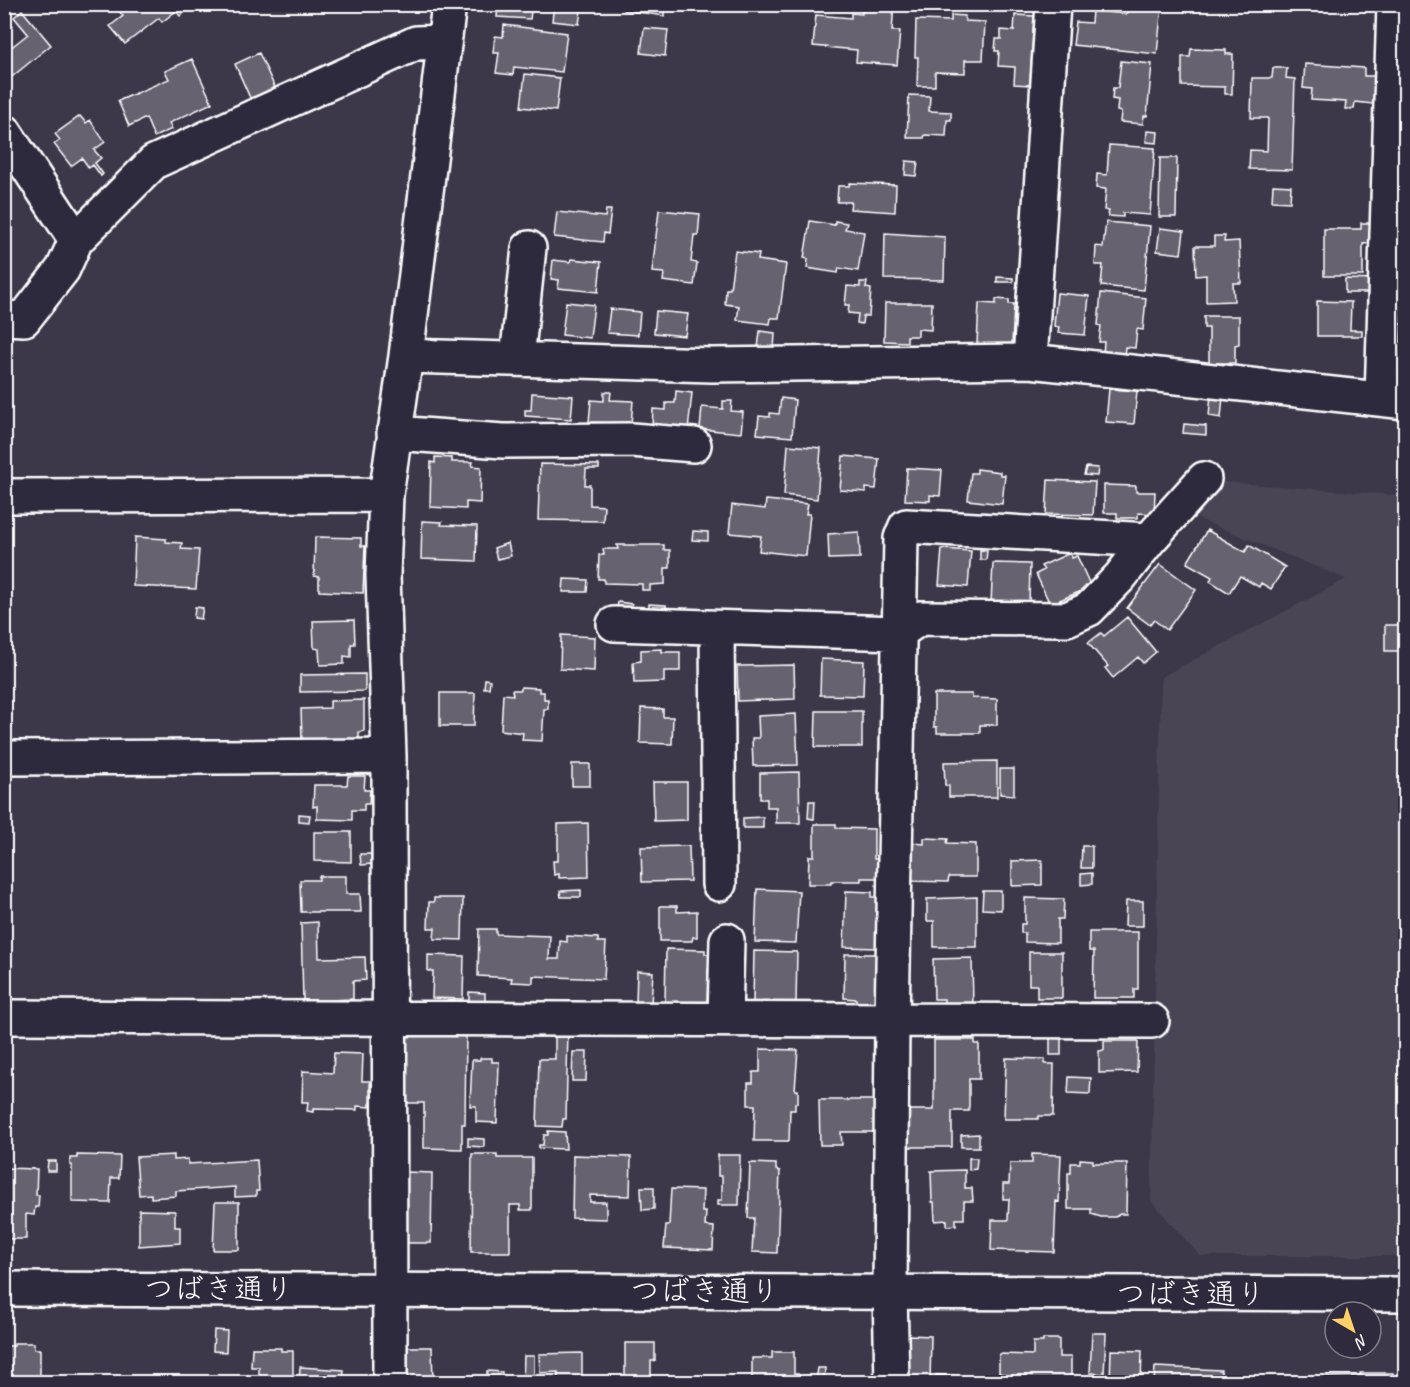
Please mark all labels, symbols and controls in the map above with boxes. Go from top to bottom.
street label: つばき通り [144,1270,294,1308]
street label: つばき通り [630,1272,780,1310]
street label: つばき通り [1116,1275,1266,1313]
north arrow [1323,1300,1383,1360]
text: N [1349,1330,1372,1354]

